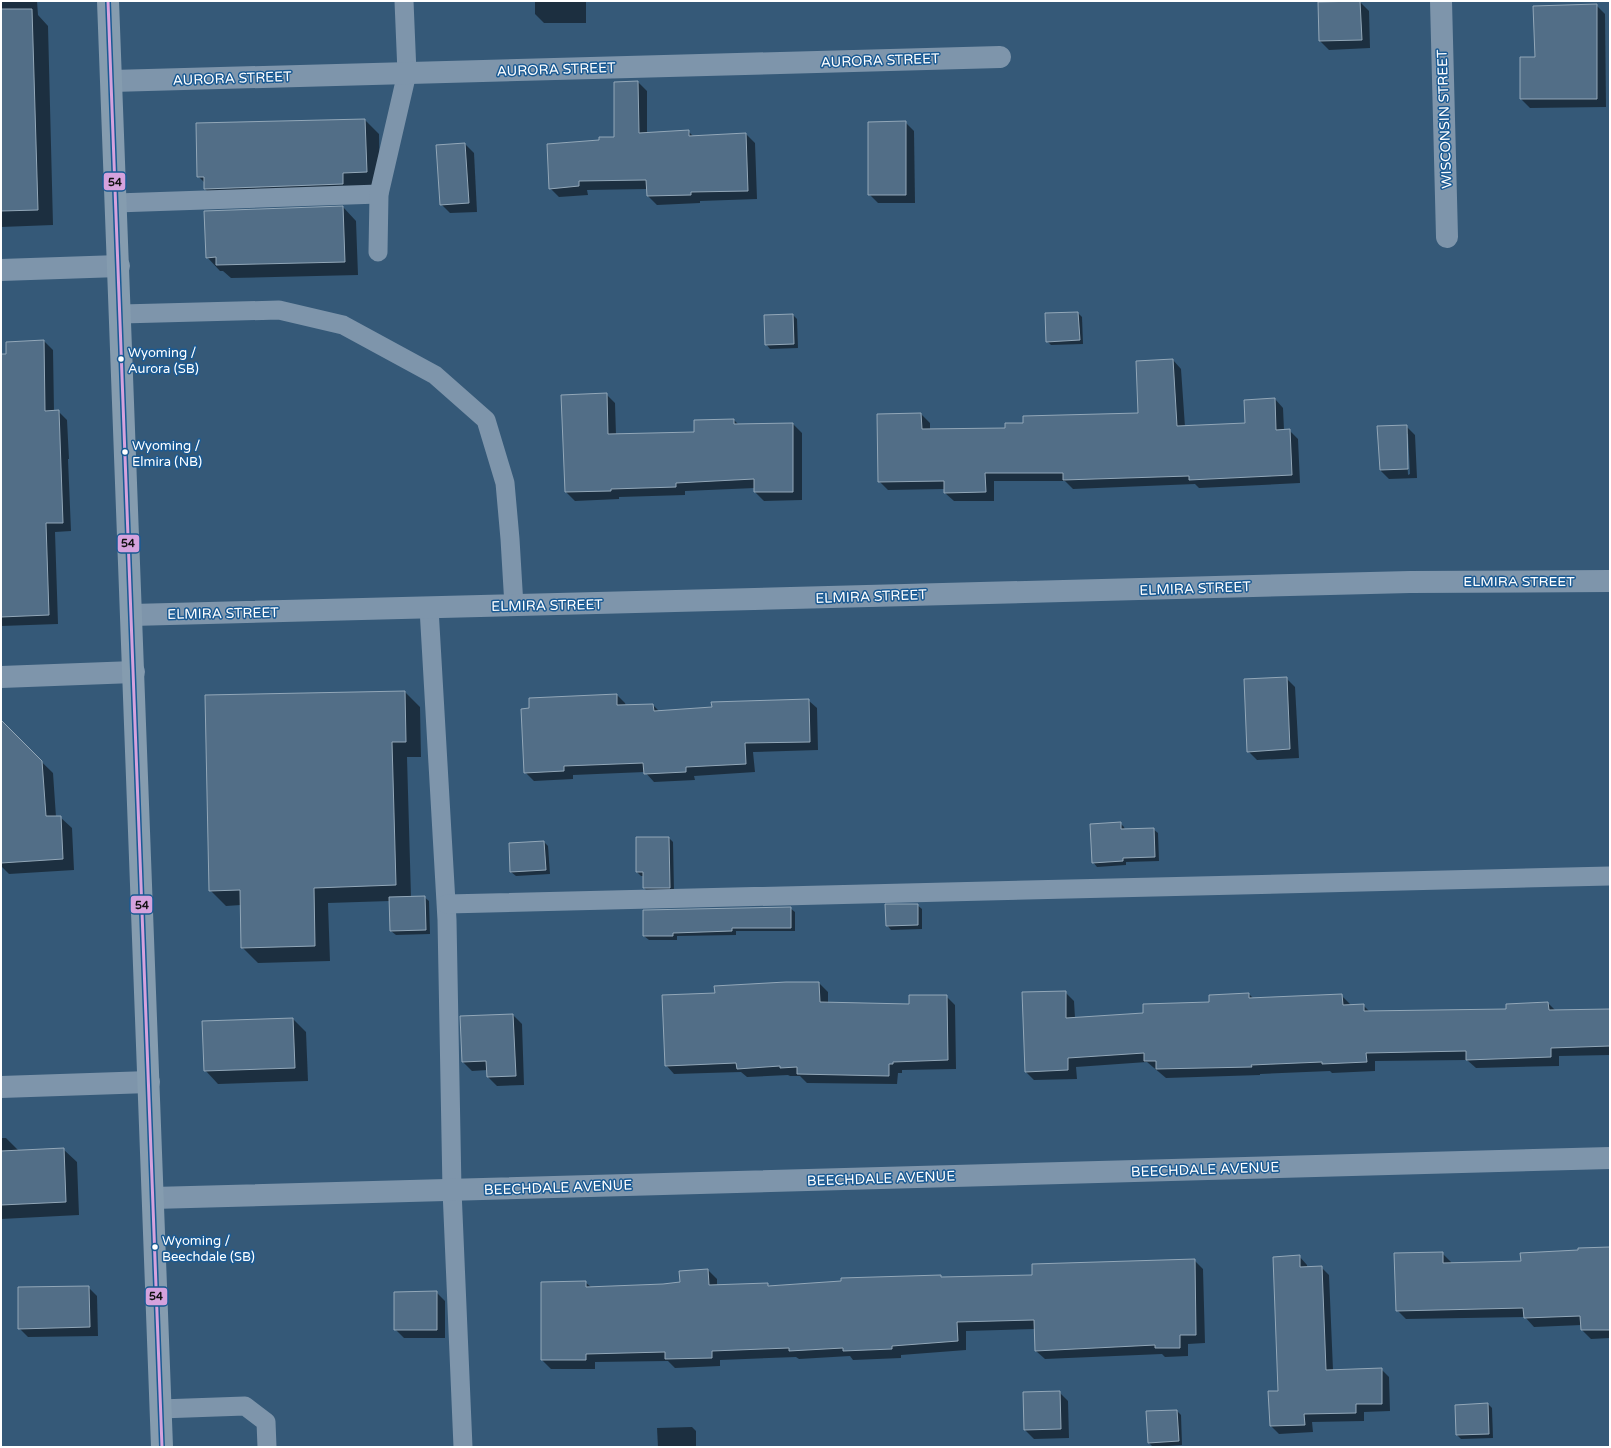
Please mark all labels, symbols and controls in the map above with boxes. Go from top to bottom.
street label: WISCONSIN STREET [1434,49,1455,189]
street label: AURORA STREET [820,50,940,71]
street label: AURORA STREET [496,59,616,80]
street label: AURORA STREET [172,68,292,89]
line badge: 54 [103,172,126,191]
text: 54 [108,176,122,189]
place label: Wyoming / Aurora (SB) [128,345,199,377]
marker: Wyoming / Aurora (SB) [116,354,126,364]
place label: Wyoming / Elmira (NB) [132,438,202,470]
marker: Wyoming / Elmira (NB) [120,447,130,457]
line badge: 54 [117,534,140,553]
text: 54 [121,537,135,550]
street label: ELMIRA STREET [1463,573,1575,590]
street label: ELMIRA STREET [1139,578,1252,599]
street label: ELMIRA STREET [815,586,928,607]
street label: ELMIRA STREET [491,596,603,615]
street label: ELMIRA STREET [167,604,279,623]
line badge: 54 [130,895,153,914]
text: 54 [135,899,149,912]
street label: BEECHDALE AVENUE [1131,1158,1280,1181]
street label: BEECHDALE AVENUE [807,1167,956,1190]
street label: BEECHDALE AVENUE [484,1176,633,1199]
place label: Wyoming / Beechdale (SB) [162,1233,255,1265]
marker: Wyoming / Beechdale (SB) [150,1242,160,1252]
line badge: 54 [145,1287,168,1306]
text: 54 [149,1290,163,1303]

